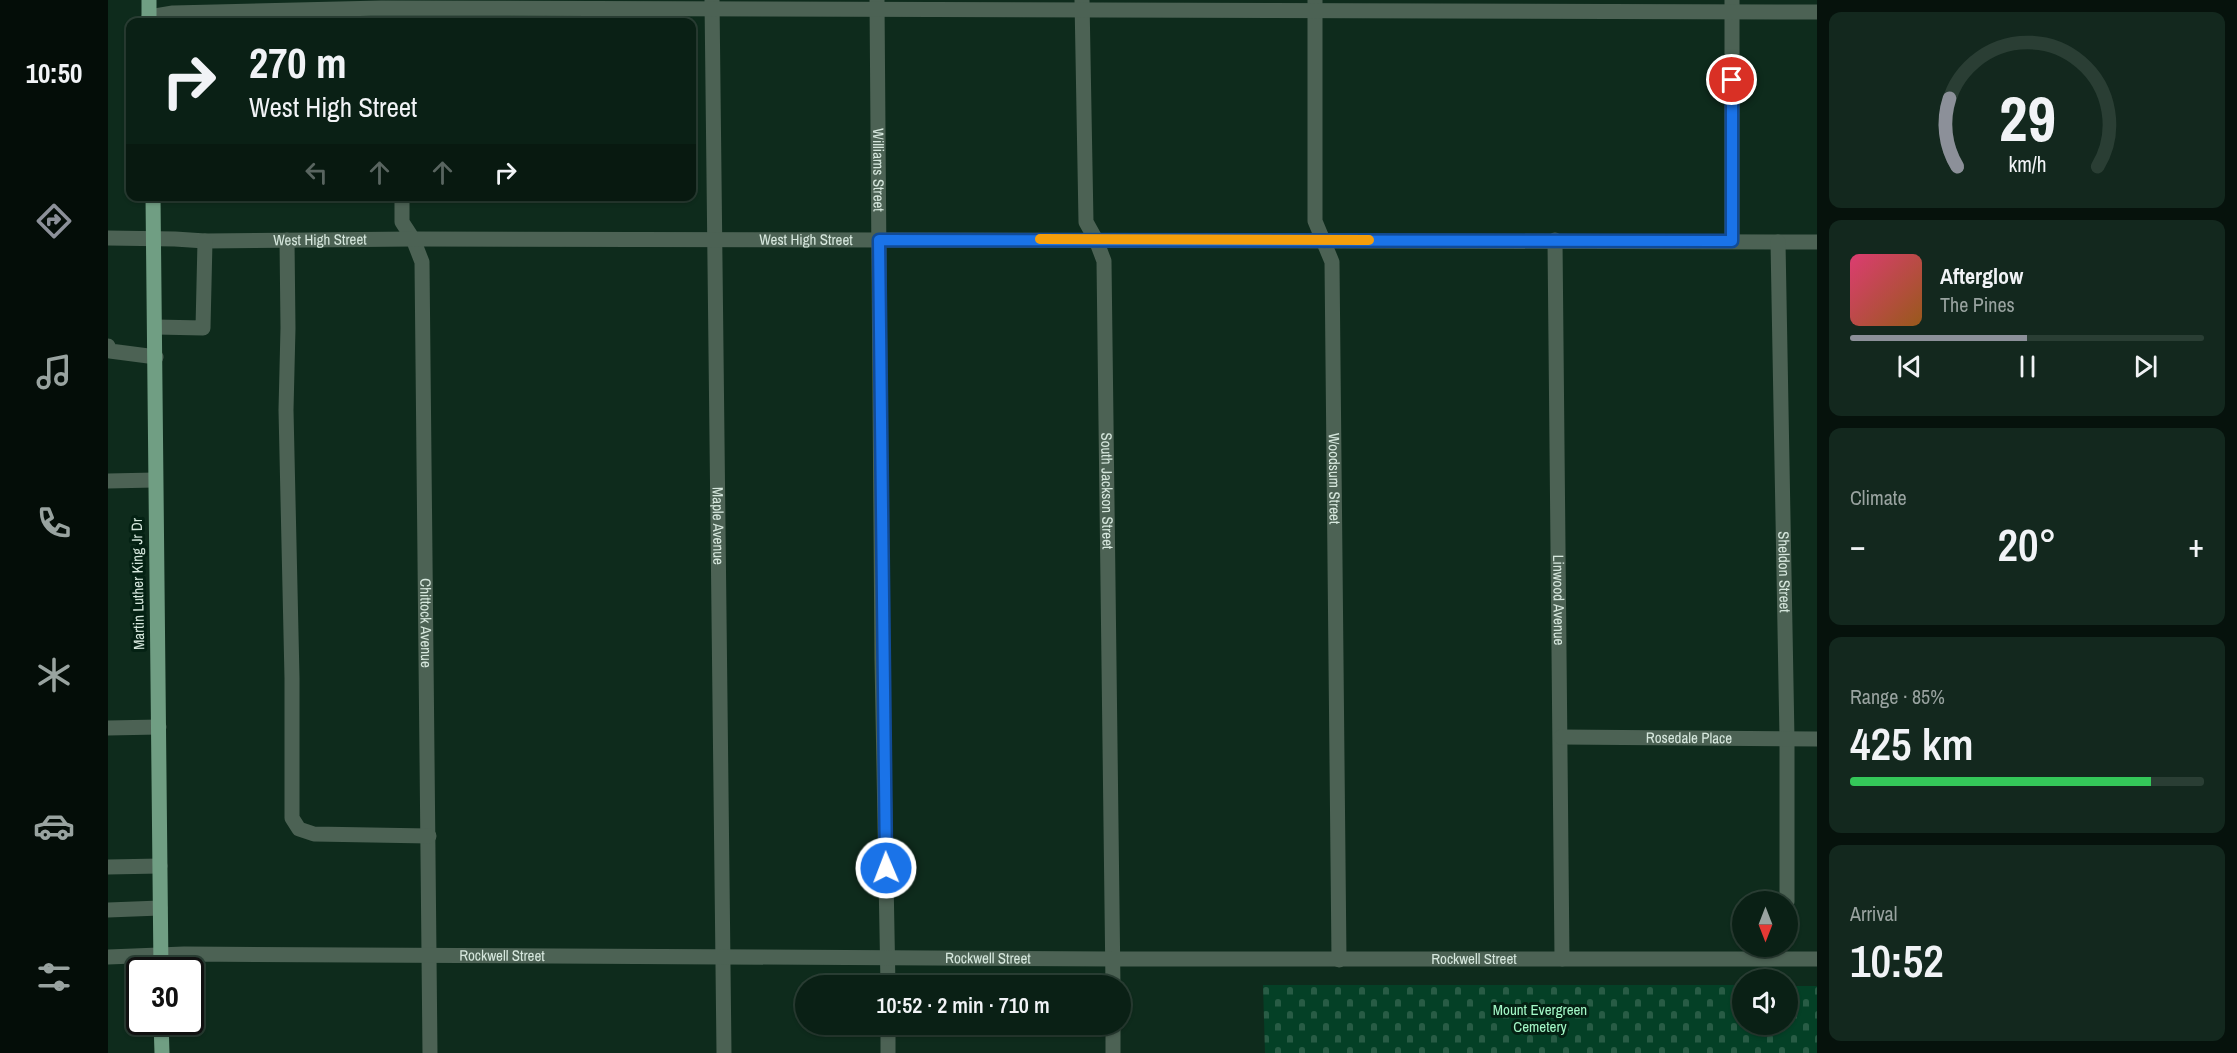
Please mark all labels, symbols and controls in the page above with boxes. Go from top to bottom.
text: 270 m [249,35,347,91]
icon: right [150,42,228,120]
pin [1706,54,1757,105]
text: 10:50 [26,55,82,91]
icon: arrive [1715,63,1748,96]
text: 29 [1999,76,2055,160]
text: West High Street [249,89,417,125]
street label: Williams Street [868,128,890,212]
text: km/h [2008,150,2046,179]
icon: left [300,156,333,189]
icon: ahead [363,156,396,189]
icon: ahead [426,156,459,189]
icon: right [489,156,522,189]
icon: directions [33,200,75,242]
street label: West High Street [273,228,367,250]
street label: West High Street [759,229,853,250]
text: Afterglow [1940,261,2023,291]
text: The Pines [1940,291,2015,318]
icon: previous [1893,350,1926,383]
icon: pause [2011,350,2044,383]
icon: next [2129,350,2162,383]
icon: music [33,351,75,393]
street label: South Jackson Street [1096,432,1119,550]
street label: Woodsum Street [1324,433,1346,525]
text: Climate [1850,484,1907,511]
street label: Maple Avenue [708,487,729,565]
icon: phone [33,502,75,544]
text: 20° [1997,514,2057,575]
street label: Martin Luther King Jr Dr [126,518,149,650]
text: − [1850,523,1866,567]
text: + [2188,523,2204,567]
street label: Sheldon Street [1773,531,1796,613]
street label: Linwood Avenue [1548,554,1570,646]
street label: Chittock Avenue [415,578,437,668]
icon: climate [33,654,75,696]
text: Range · 85% [1850,683,1945,710]
text: 425 km [1850,713,1974,774]
street label: Rosedale Place [1646,727,1732,748]
icon: car [33,805,75,847]
position arrow [854,836,918,900]
north arrow [1732,891,1798,957]
map controls [1732,891,1798,1035]
text: Arrival [1850,900,1897,927]
text: 10:52 [1850,930,1944,991]
street label: Rockwell Street [459,944,545,966]
street label: Rockwell Street [945,947,1031,969]
street label: Rockwell Street [1431,948,1517,969]
icon: filters [33,956,75,998]
speed limit sign: 30 [126,957,204,1035]
button: sound [1732,969,1798,1035]
text: 10:52 · 2 min · 710 m [876,990,1050,1020]
park label: Mount Evergreen Cemetery [1493,999,1587,1037]

